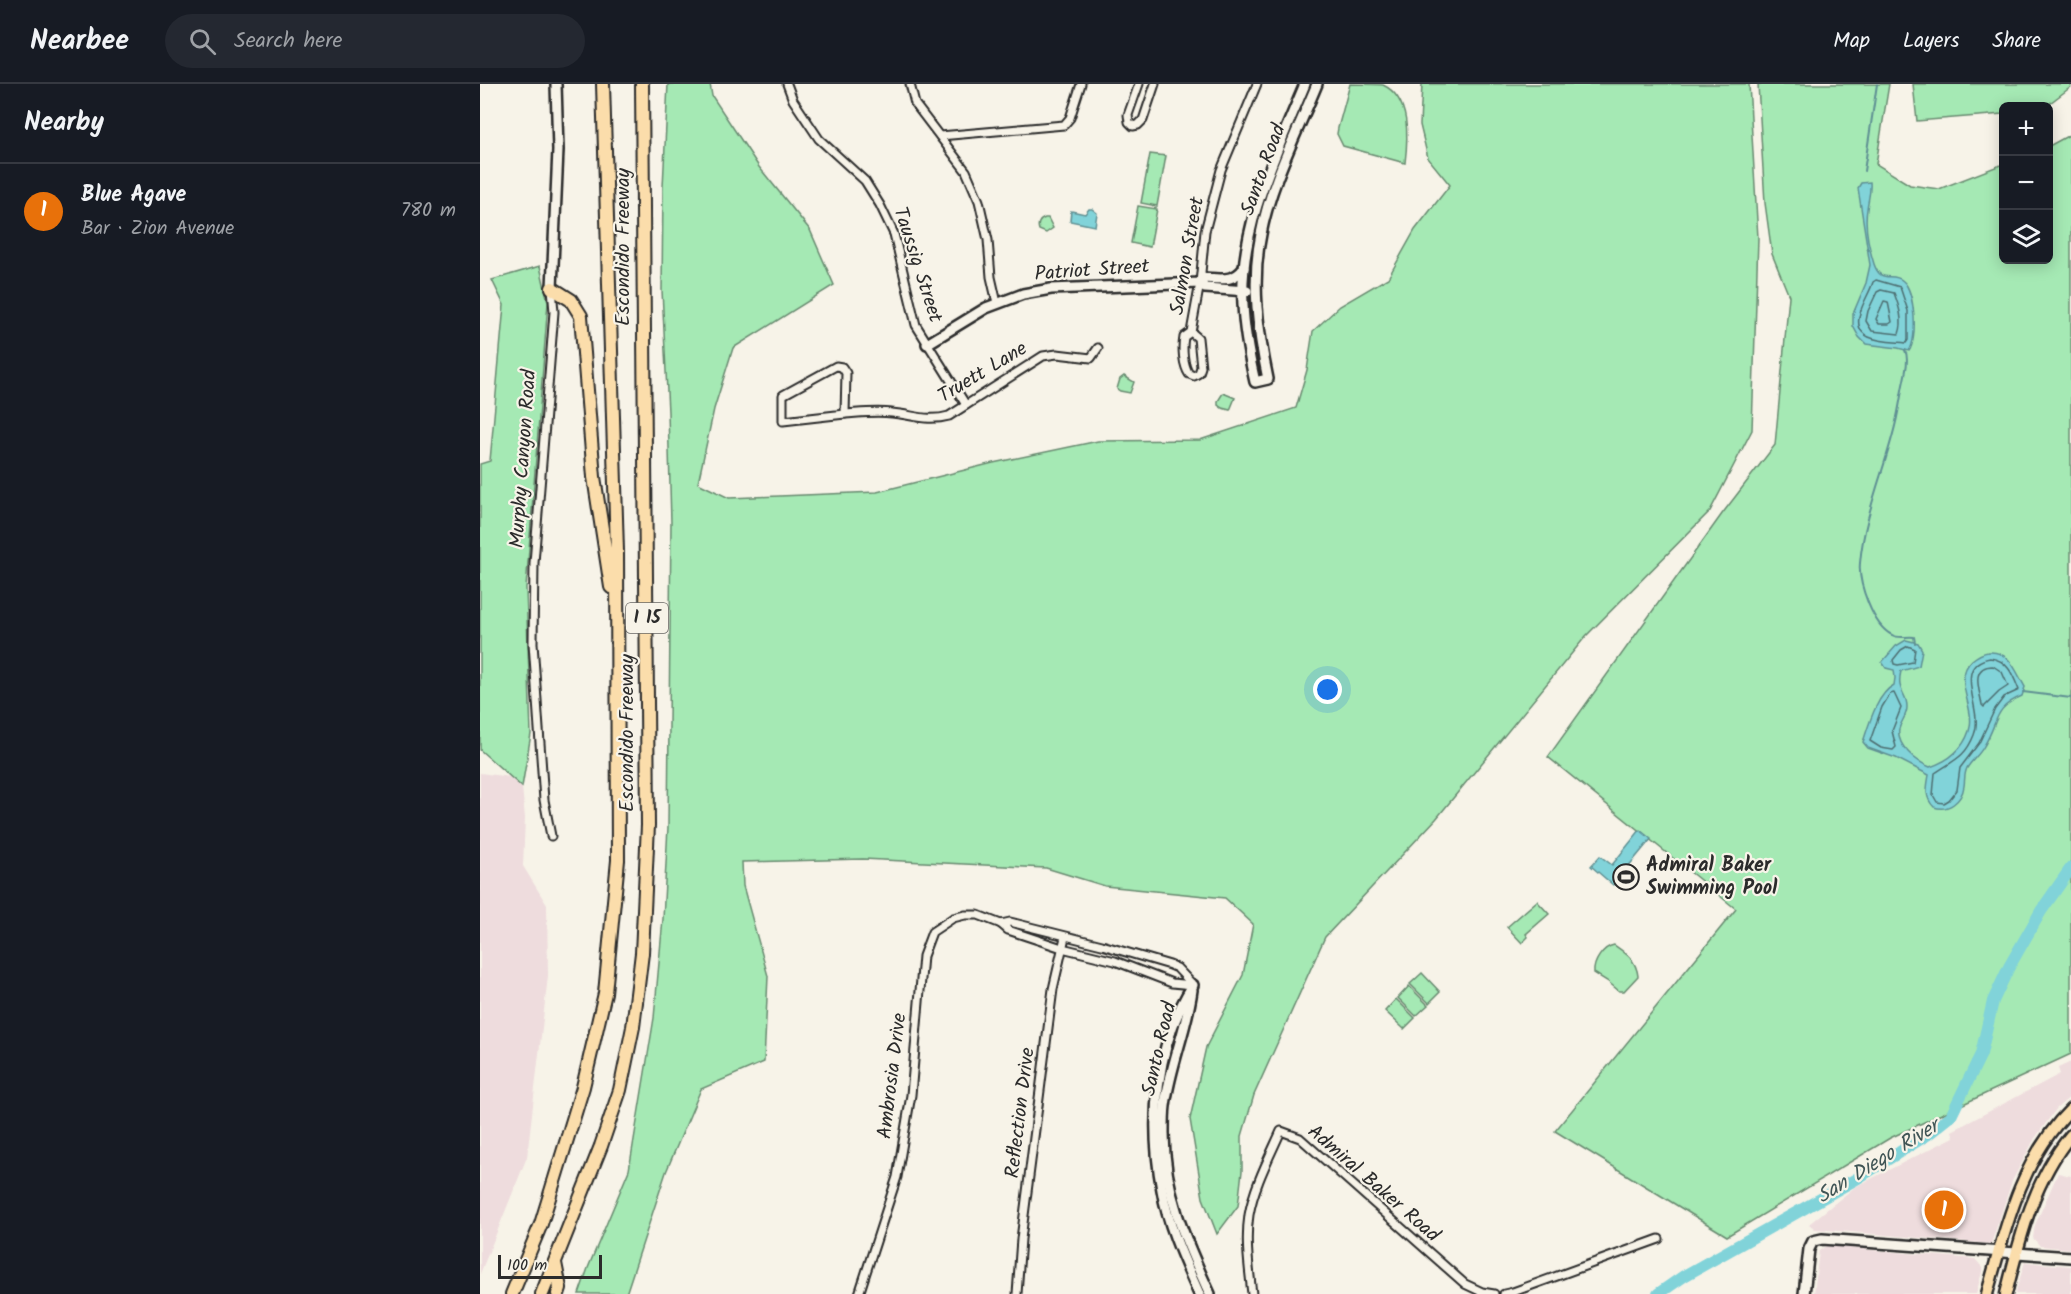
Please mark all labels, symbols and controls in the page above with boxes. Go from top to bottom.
search box [165,14,585,68]
text: Nearbee [30,19,129,64]
text: Search here [234,24,342,59]
icon: search [186,25,219,58]
text: Map [1833,25,1870,58]
text: Layers [1903,25,1959,58]
text: Share [1992,25,2041,58]
text: Nearby [24,102,104,144]
map controls [1999,102,2053,264]
button: + [1999,102,2053,156]
street label: Santo Road [1233,119,1296,220]
button: − [1999,156,2053,210]
street label: Escondido Freeway [608,167,640,326]
text: Blue Agave [81,178,186,213]
street label: Salmon Street [1162,194,1214,318]
text: 1 [40,195,47,227]
text: 780 m [401,195,456,227]
street label: Taussig Street [883,203,951,327]
button: layers [1999,210,2053,264]
text: Bar · Zion Avenue [81,213,234,245]
street label: Patriot Street [1034,251,1151,291]
street label: Truett Lane [932,334,1034,412]
street label: Murphy Canyon Road [502,368,546,549]
road number: I 15 [626,603,668,633]
street label: Escondido Freeway [612,653,644,812]
your location [1313,675,1342,704]
place label: Admiral Baker Swimming Pool [1646,850,1778,905]
sports icon: Admiral Baker Swimming Pool [1611,862,1641,892]
street label: Santo Road [1134,998,1187,1099]
street label: Ambrosia Drive [869,1011,917,1141]
street label: Reflection Drive [997,1046,1045,1180]
water label: San Diego River [1810,1109,1949,1213]
street label: Admiral Baker Road [1299,1117,1447,1252]
pin: 1 [1924,1188,1964,1232]
scale bar [498,1252,602,1280]
text: 100 m [507,1253,547,1278]

